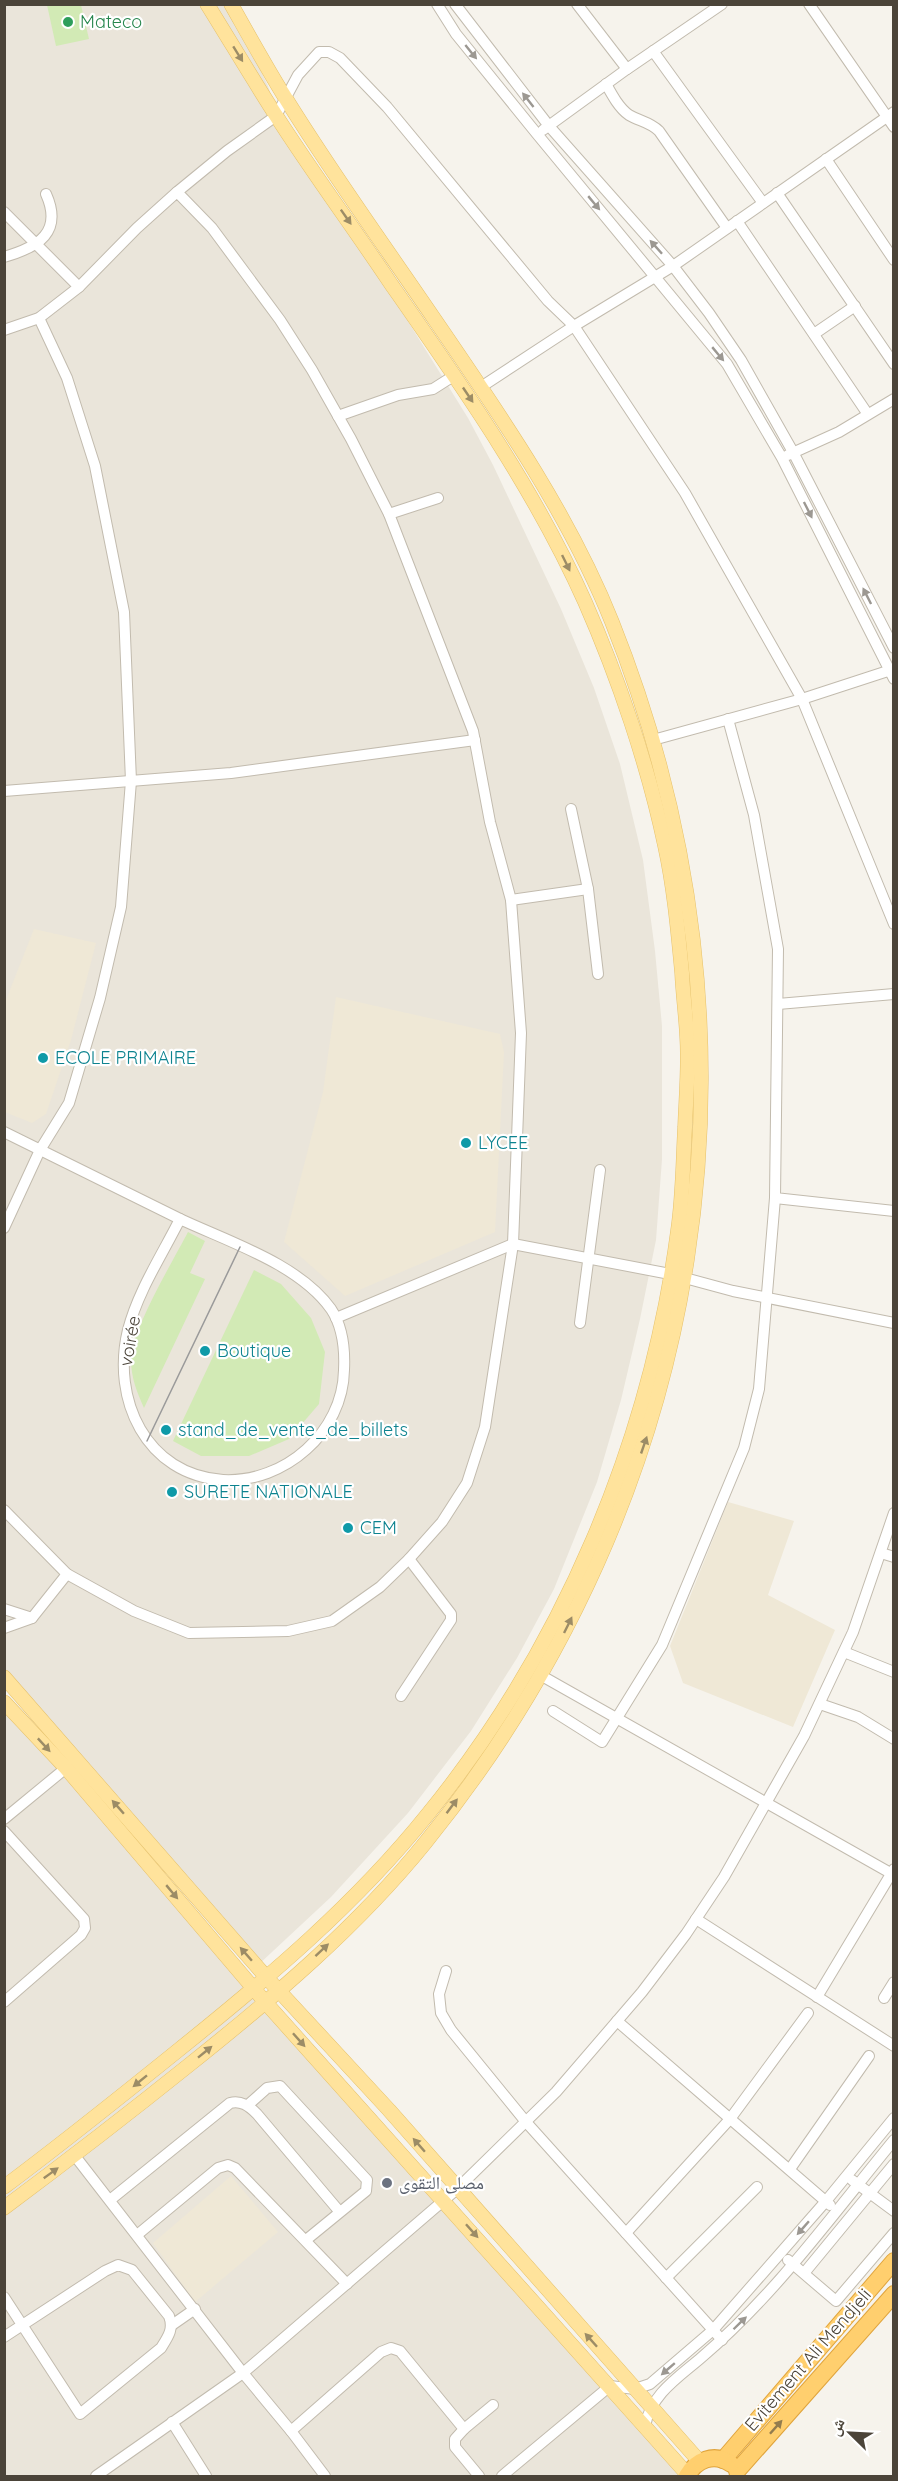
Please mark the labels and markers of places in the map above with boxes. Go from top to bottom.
place label: Mateco [80,10,142,33]
marker: Mateco [61,15,75,29]
place label: ECOLE PRIMAIRE [55,1046,196,1069]
marker: ECOLE PRIMAIRE [36,1051,50,1065]
place label: LYCEE [478,1131,528,1154]
marker: LYCEE [459,1136,473,1150]
place label: Boutique [217,1339,291,1362]
marker: Boutique [198,1344,212,1358]
place label: stand_de_vente_de_billets [178,1418,408,1441]
marker: stand_de_vente_de_billets [159,1423,173,1437]
place label: SURETE NATIONALE [184,1480,353,1503]
marker: SURETE NATIONALE [165,1485,179,1499]
place label: CEM [360,1516,397,1539]
marker: CEM [341,1521,355,1535]
place label: مصلى التقوى [399,2171,484,2194]
marker: مصلى التقوى [380,2176,394,2190]

